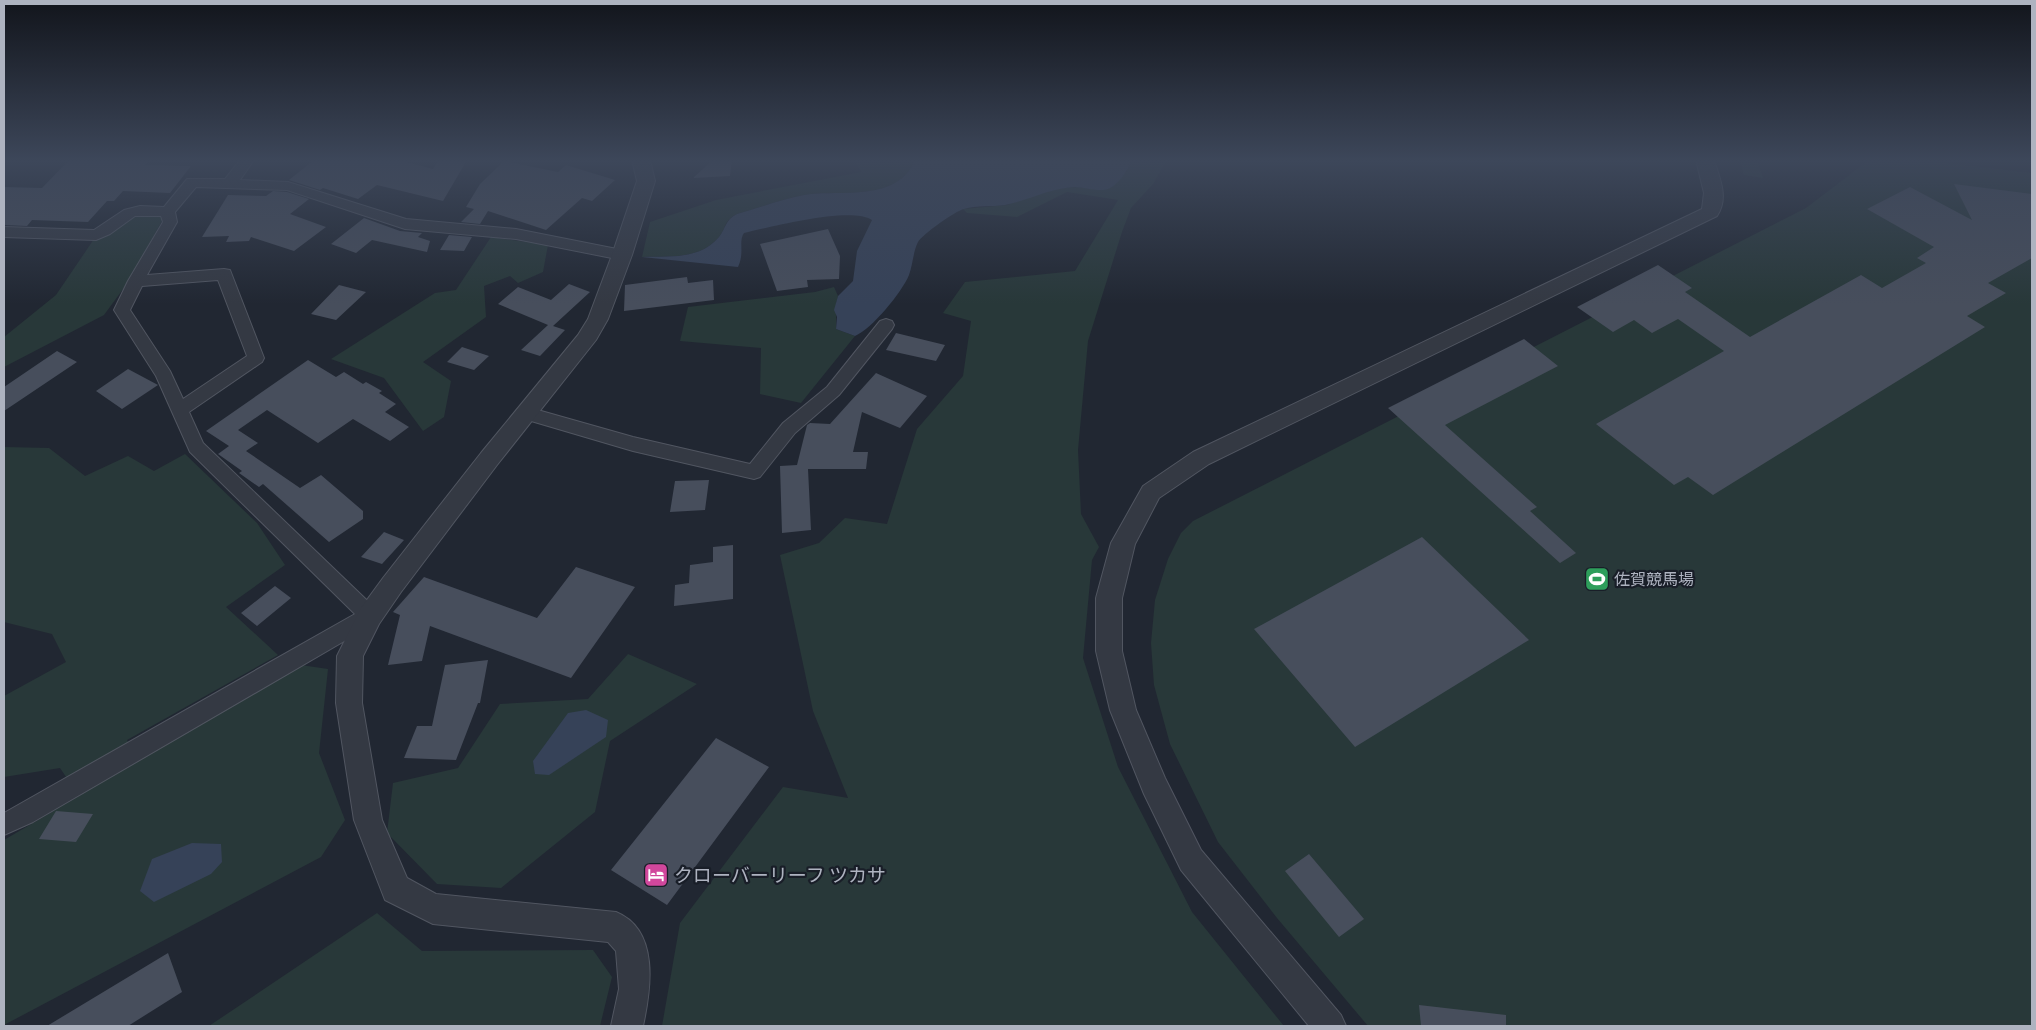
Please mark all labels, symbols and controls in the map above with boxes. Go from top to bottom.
sports icon: 佐賀競馬場 [1584,566,1610,592]
place label: 佐賀競馬場 [1614,570,1694,589]
hotel icon: クローバーリーフ ツカサ [643,862,669,888]
place label: クローバーリーフ ツカサ [674,864,886,887]

